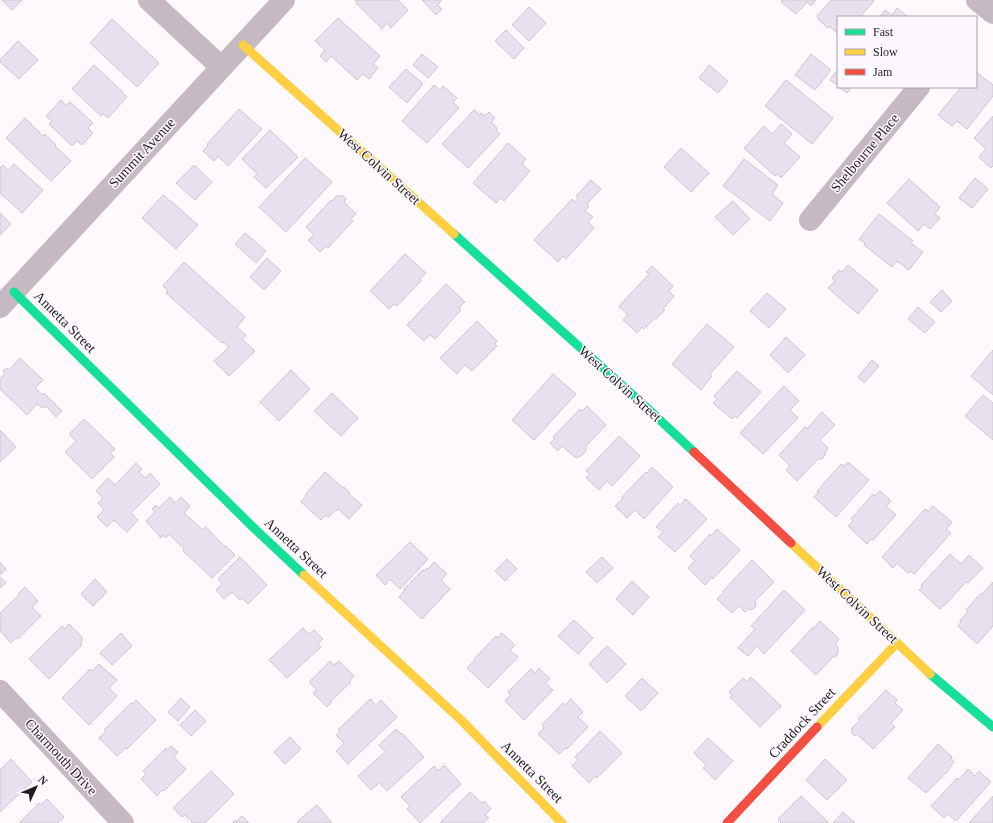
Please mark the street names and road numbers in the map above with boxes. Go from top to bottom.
street label: Shelbourne Place [828,111,902,195]
street label: Summit Avenue [106,115,178,191]
street label: West Colvin Street [335,126,423,208]
street label: Annetta Street [31,288,99,356]
street label: West Colvin Street [576,343,664,425]
street label: Annetta Street [261,515,331,581]
street label: West Colvin Street [813,564,901,647]
street label: Craddock Street [766,685,838,761]
street label: Charmouth Drive [22,716,100,798]
street label: Annetta Street [498,738,566,806]

